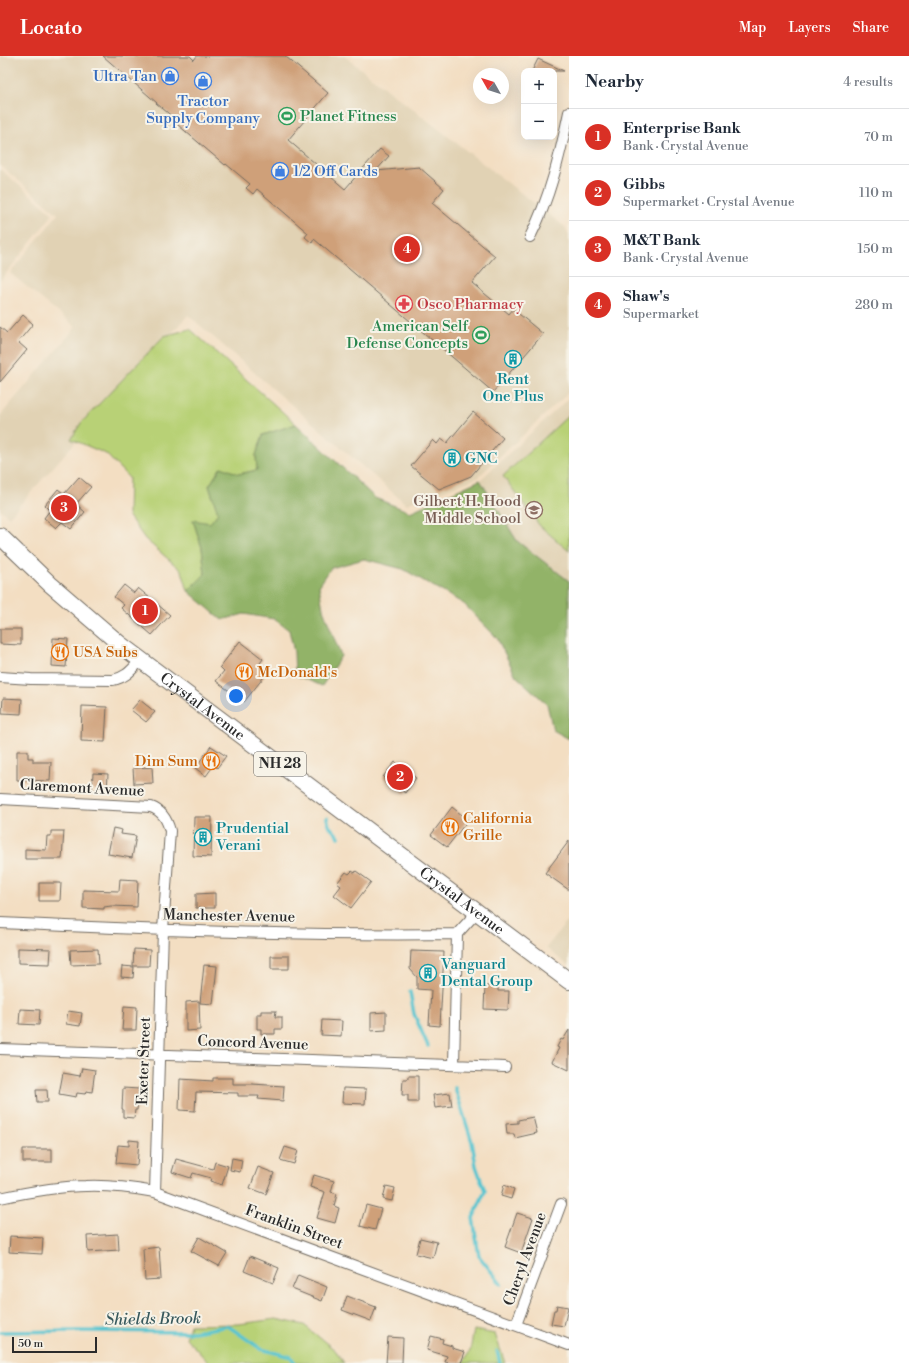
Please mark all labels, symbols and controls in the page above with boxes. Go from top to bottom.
text: Locato [20,16,82,40]
text: Map [739,19,766,37]
text: Layers [788,19,831,37]
text: Share [853,19,889,37]
shop icon: Ultra Tan [160,66,180,86]
place label: Ultra Tan [93,67,157,86]
north arrow [473,68,509,104]
map controls [521,68,557,140]
button: + [521,68,557,104]
shop icon: Tractor Supply Company [193,71,213,91]
text: Nearby [585,71,644,93]
text: 4 results [843,74,893,90]
place label: Tractor Supply Company [146,92,260,128]
button: − [521,104,557,140]
sports icon: Planet Fitness [277,106,297,126]
place label: Planet Fitness [300,107,397,126]
text: Enterprise Bank [623,119,741,138]
text: 1 [595,129,601,145]
text: 70 m [864,129,893,145]
text: Bank · Crystal Avenue [623,138,749,154]
shop icon: 1/2 Off Cards [270,161,290,181]
place label: 1/2 Off Cards [293,162,378,181]
text: Gibbs [623,175,665,194]
text: 2 [594,185,602,201]
text: 110 m [859,185,893,201]
text: Supermarket · Crystal Avenue [623,194,795,210]
text: M&T Bank [623,231,701,250]
pin: 4 [394,234,420,264]
text: 3 [594,241,602,257]
text: 150 m [858,241,893,257]
text: Bank · Crystal Avenue [623,250,749,266]
text: Shaw's [623,287,669,306]
pharmacy icon: Osco Pharmacy [394,294,414,314]
place label: Osco Pharmacy [417,295,524,314]
text: 4 [594,297,602,313]
text: 280 m [855,297,893,313]
text: Supermarket [623,306,699,322]
place label: American Self Defense Concepts [347,317,469,353]
sports icon: American Self Defense Concepts [471,325,491,345]
building icon: Rent One Plus [503,349,523,369]
place label: Rent One Plus [482,370,544,406]
building icon: GNC [442,448,462,468]
place label: GNC [465,449,497,468]
place label: Gilbert H. Hood Middle School [413,492,522,528]
pin: 3 [51,493,77,523]
school or university icon: Gilbert H. Hood Middle School [524,500,544,520]
pin: 1 [132,596,158,626]
restaurant icon: USA Subs [50,642,70,662]
place label: USA Subs [73,643,138,662]
restaurant icon: McDonald's [234,662,254,682]
place label: McDonald's [257,663,337,682]
street label: Crystal Avenue [156,668,249,744]
your location [226,686,246,706]
restaurant icon: Dim Sum [201,751,221,771]
place label: Dim Sum [135,752,198,771]
road number: NH 28 [254,752,306,776]
pin: 2 [387,762,413,792]
street label: Claremont Avenue [19,775,145,801]
place label: California Grille [463,809,532,845]
restaurant icon: California Grille [440,817,460,837]
place label: Prudential Verani [215,819,290,855]
building icon: Prudential Verani [193,827,213,847]
street label: Crystal Avenue [416,863,508,939]
street label: Manchester Avenue [163,905,295,927]
place label: Vanguard Dental Group [440,955,533,991]
building icon: Vanguard Dental Group [418,963,438,983]
street label: Exeter Street [133,1016,155,1105]
street label: Concord Avenue [197,1032,309,1054]
street label: Franklin Street [243,1201,346,1254]
street label: Cheryl Avenue [499,1210,551,1308]
water label: Shields Brook [105,1308,201,1330]
scale bar [12,1335,97,1354]
text: 50 m [18,1337,43,1351]

